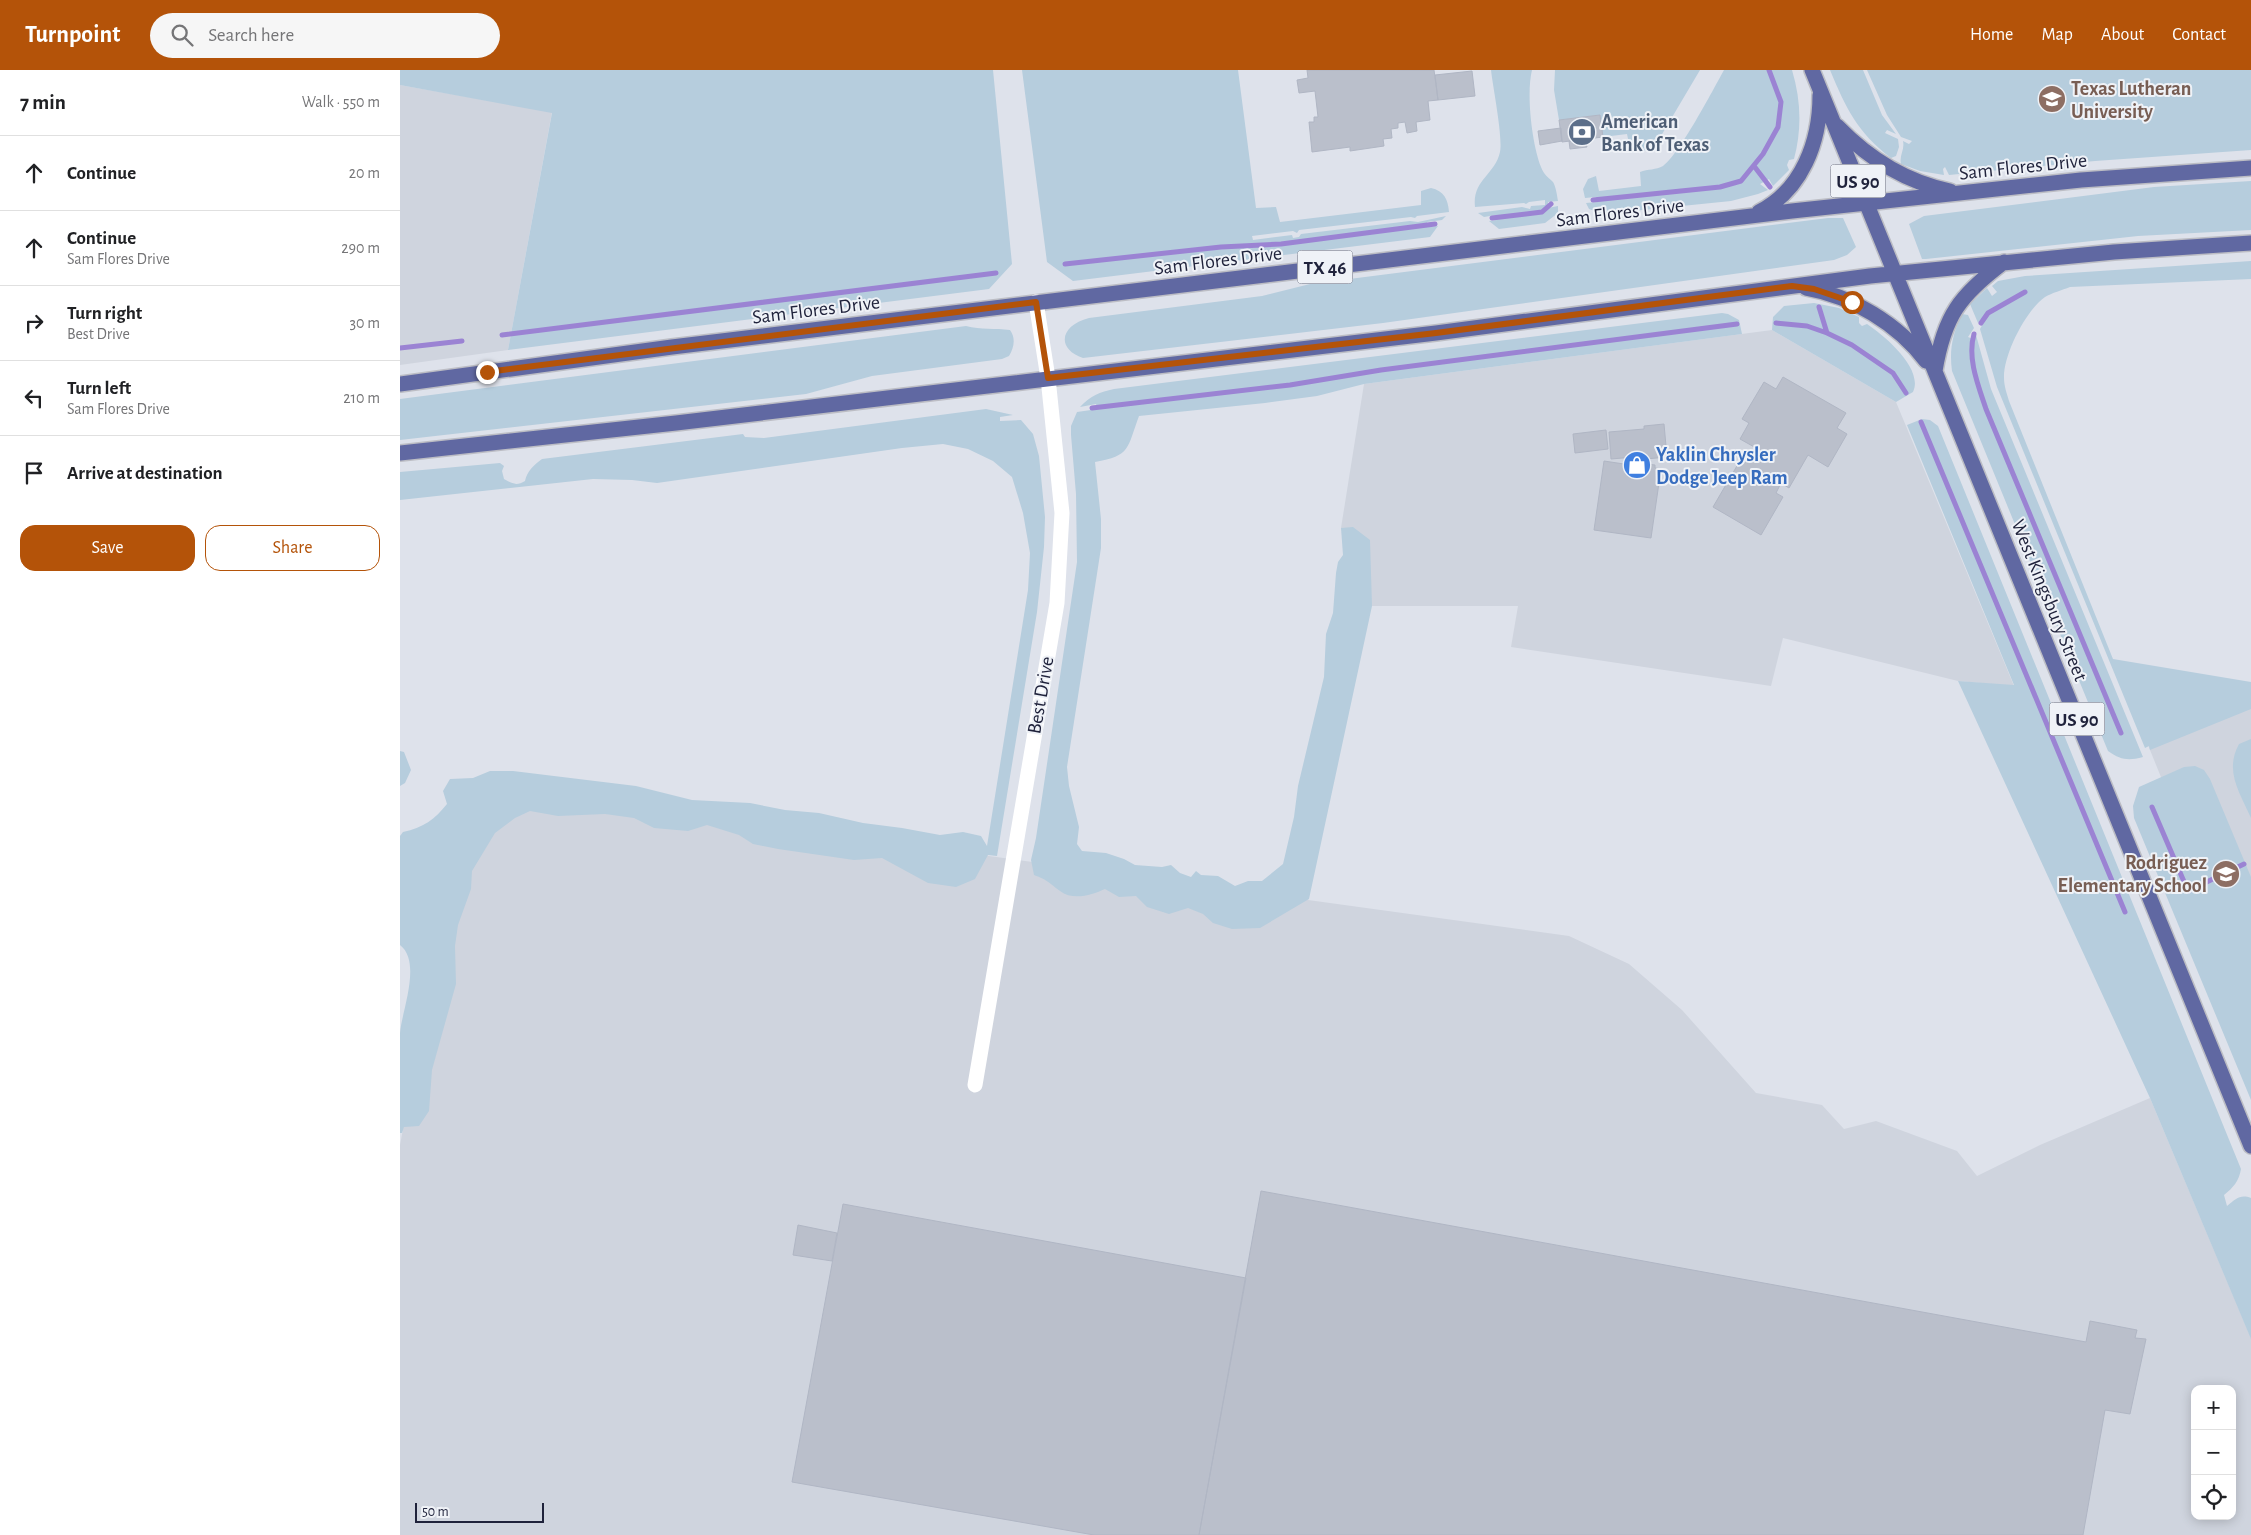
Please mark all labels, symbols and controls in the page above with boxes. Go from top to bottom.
search box [150,13,500,58]
icon: search [168,21,196,49]
text: Turnpoint [25,23,120,47]
text: Search here [208,26,294,45]
text: Home [1970,26,2013,44]
text: Map [2041,26,2073,44]
text: About [2101,26,2144,44]
text: Contact [2172,26,2226,44]
place label: Texas Lutheran University [2071,79,2191,122]
school or university icon: Texas Lutheran University [2037,84,2067,114]
text: 7 min [20,92,66,113]
text: Walk · 550 m [302,94,380,110]
place label: American Bank of Texas [1601,112,1709,155]
bank icon: American Bank of Texas [1567,117,1597,147]
street label: Sam Flores Drive [1958,150,2088,184]
icon: ahead [20,159,48,187]
text: Continue [67,164,136,183]
road number: US 90 [1830,164,1886,198]
text: 20 m [349,165,380,181]
street label: Sam Flores Drive [1555,195,1685,231]
text: Continue [67,229,136,248]
icon: ahead [20,234,48,262]
text: 290 m [341,240,380,256]
street label: Sam Flores Drive [1153,243,1283,279]
road number: TX 46 [1298,250,1352,283]
text: Sam Flores Drive [67,251,170,267]
route start [1841,291,1864,314]
street label: Sam Flores Drive [751,292,881,328]
text: Turn right [67,304,142,323]
icon: right [20,309,48,337]
text: 30 m [350,315,380,331]
text: Best Drive [67,326,130,342]
route end [476,361,499,384]
text: Turn left [67,379,131,398]
icon: left [20,384,48,412]
text: 210 m [343,390,380,406]
text: Sam Flores Drive [67,401,170,417]
place label: Yaklin Chrysler Dodge Jeep Ram [1656,445,1788,488]
shop icon: Yaklin Chrysler Dodge Jeep Ram [1622,450,1652,480]
icon: arrive [20,459,48,487]
text: Arrive at destination [67,464,223,483]
street label: West Kingsbury Street [2008,517,2091,685]
button: Save [20,525,195,571]
button: Share [205,525,380,571]
street label: Best Drive [1024,655,1058,736]
road number: US 90 [2050,703,2104,736]
place label: Rodriguez Elementary School [2058,853,2207,896]
school or university icon: Rodriguez Elementary School [2211,859,2241,889]
map controls [2191,1385,2236,1520]
button: + [2191,1385,2236,1430]
button: − [2191,1430,2236,1475]
button: locate [2191,1475,2236,1520]
scale bar [415,1500,544,1523]
text: 50 m [422,1505,449,1519]

